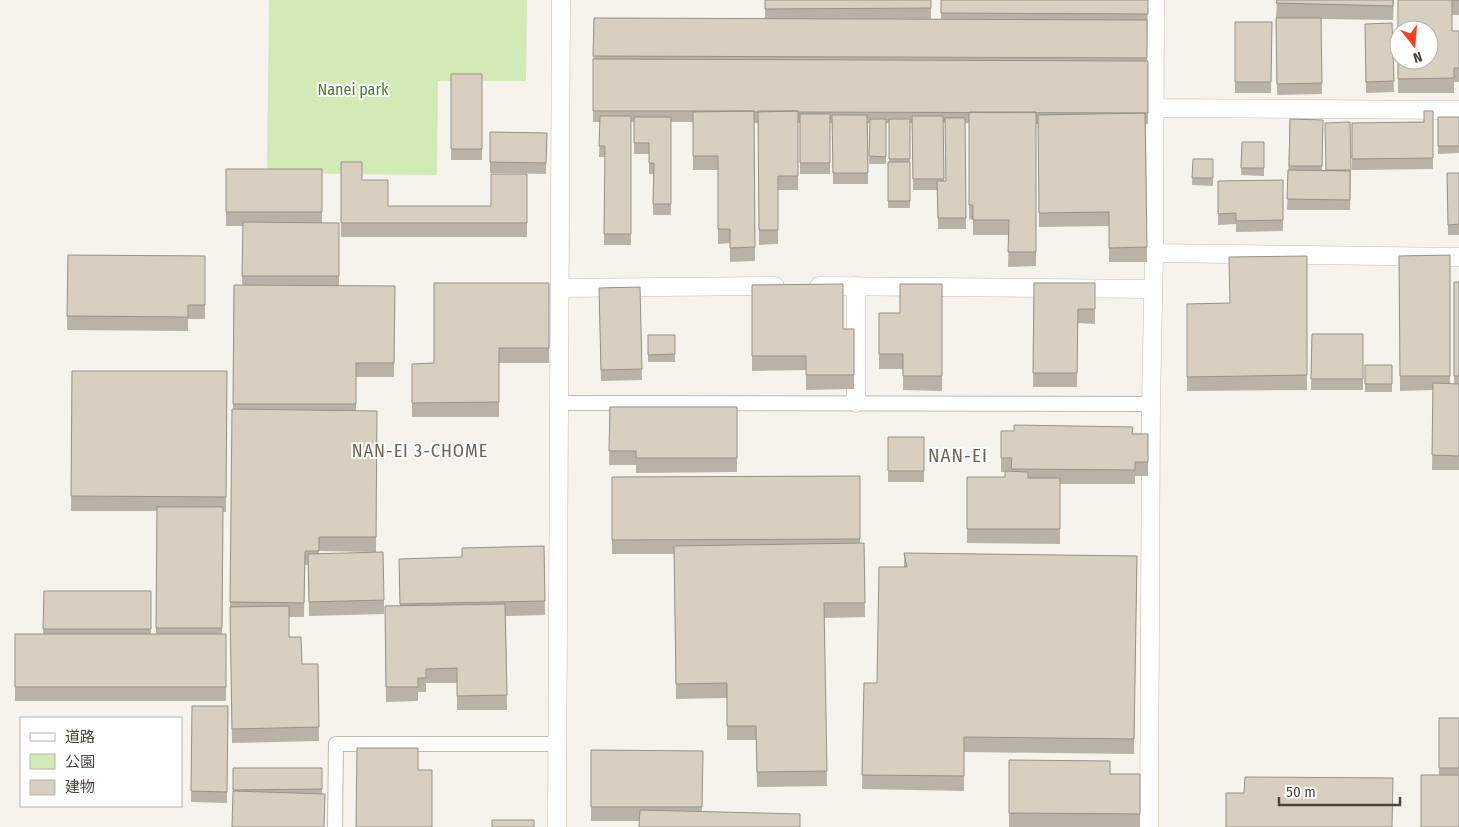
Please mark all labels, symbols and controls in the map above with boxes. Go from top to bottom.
north arrow [1389,20,1439,70]
text: N [1411,48,1424,66]
park label: Nanei park [318,80,389,99]
district label: NAN-EI 3-CHOME [352,440,488,462]
district label: NAN-EI [928,444,988,467]
legend [20,717,182,807]
text: 道路 [65,728,95,746]
text: 公園 [65,753,95,771]
scale bar [1279,774,1400,806]
text: 建物 [65,778,95,796]
text: 50 m [1286,783,1316,801]

